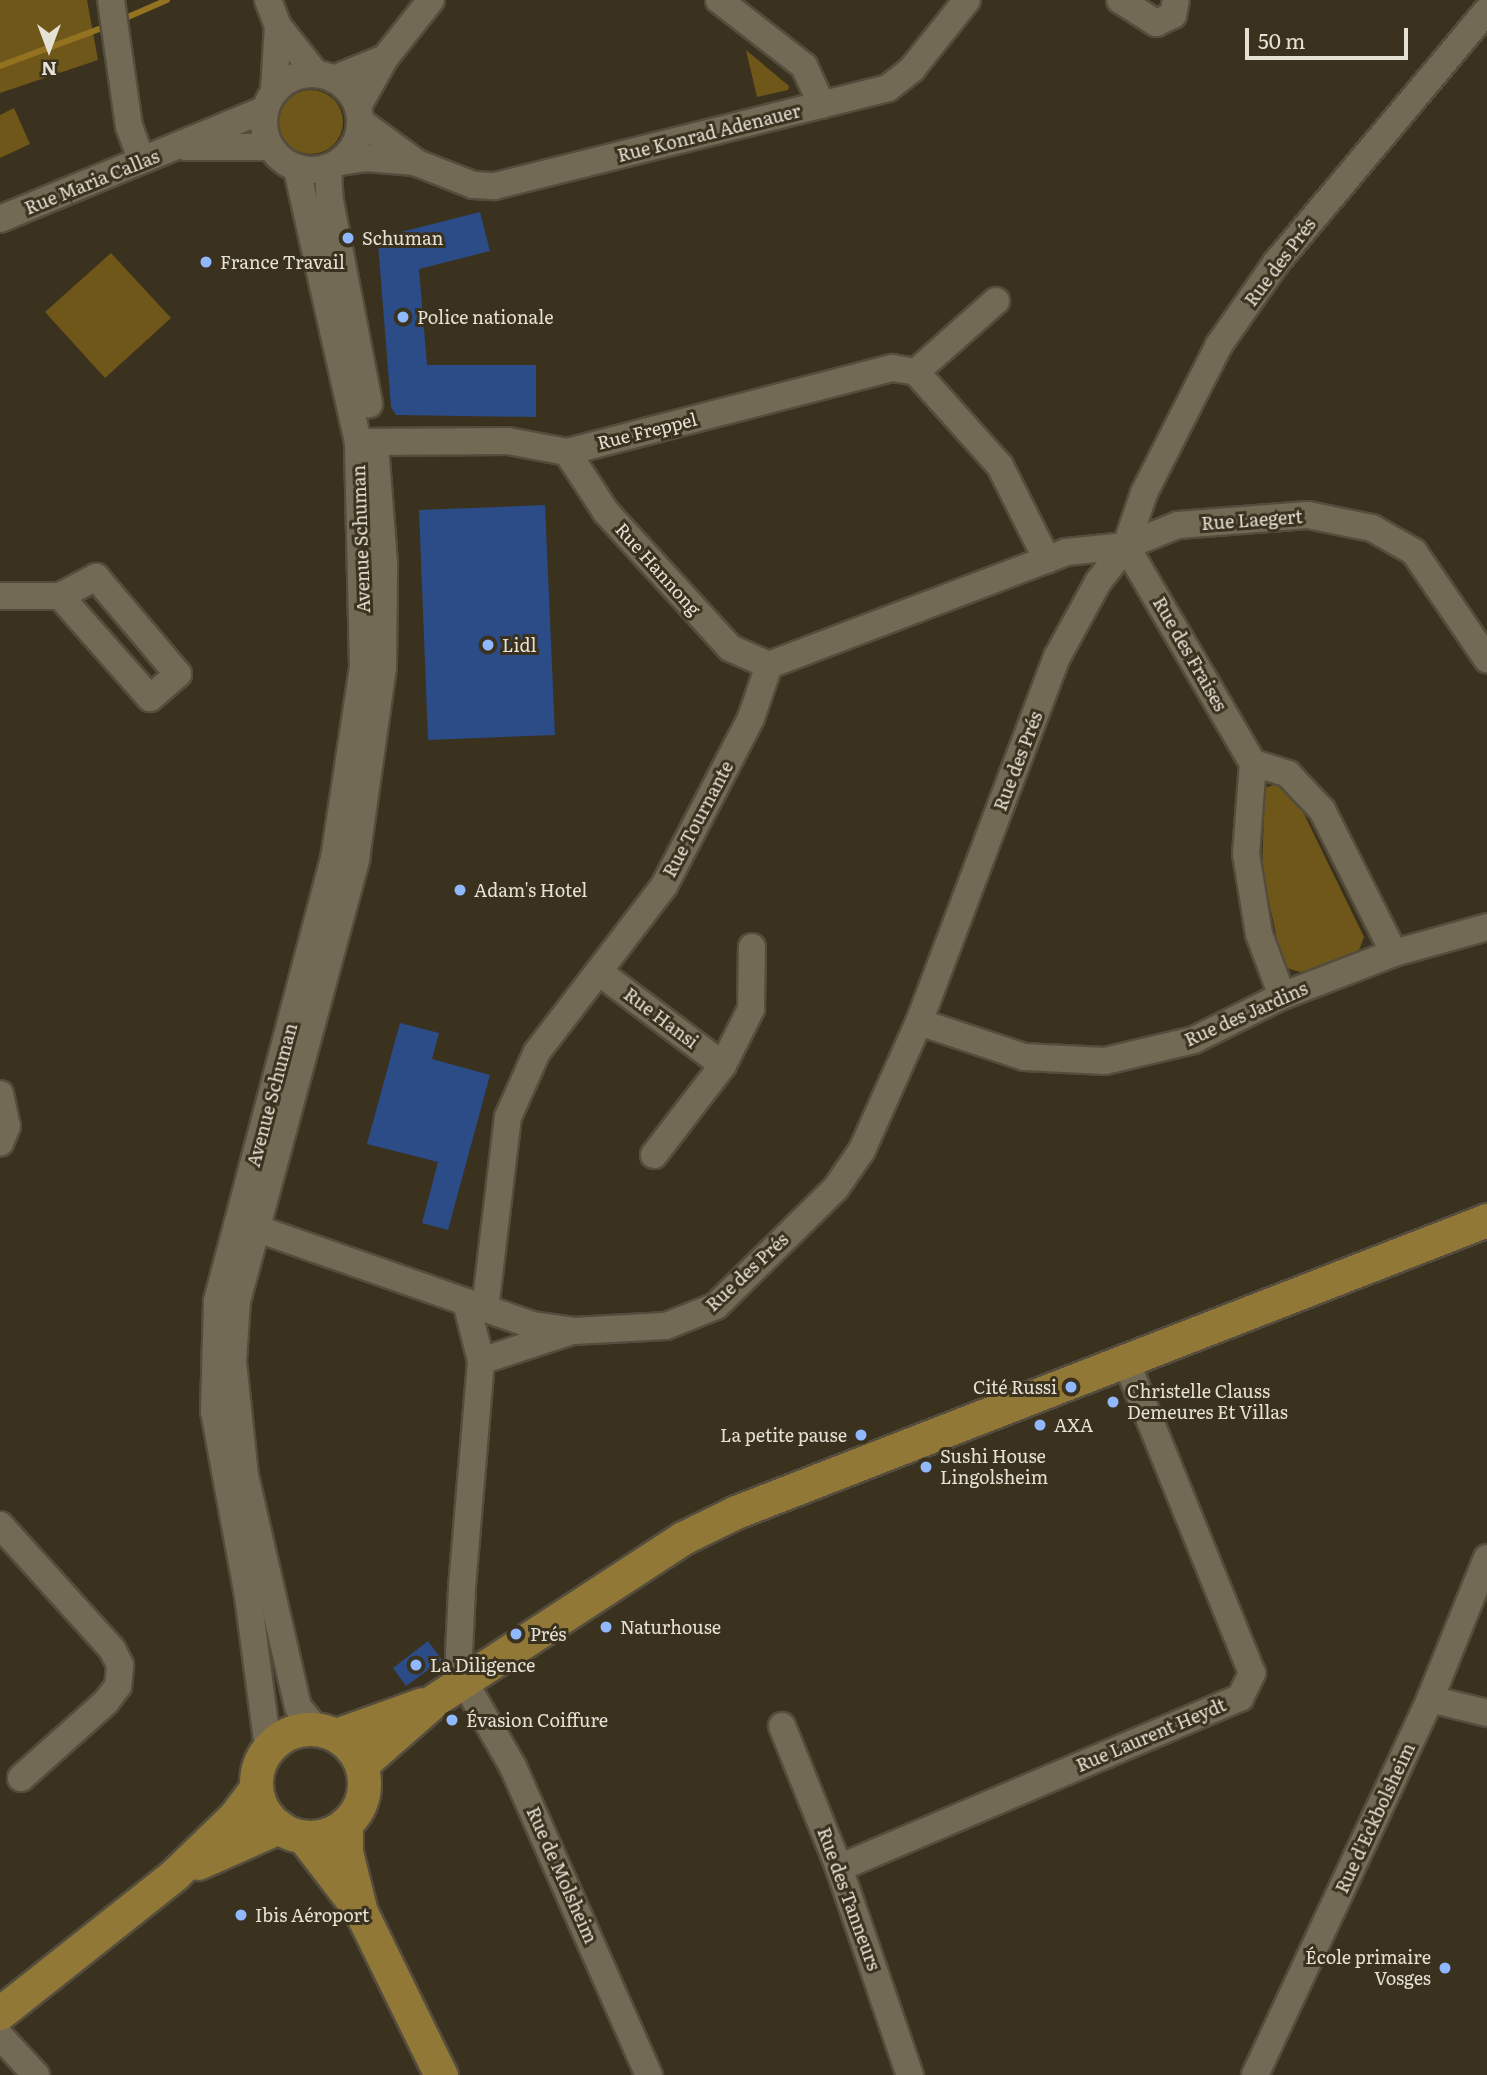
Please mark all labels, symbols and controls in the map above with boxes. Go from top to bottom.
north arrow [14,14,84,84]
scale bar [1249,14,1412,58]
text: 50 m [1258,24,1305,55]
text: N [41,56,57,84]
street label: Rue Konrad Adenauer [615,100,803,166]
street label: Rue Maria Callas [21,145,163,219]
street label: Rue des Prés [1240,214,1320,310]
place label: Schuman [362,227,443,249]
marker: Schuman [340,230,356,246]
place label: France Travail [220,251,345,273]
marker: France Travail [198,254,214,270]
place label: Police nationale [417,306,553,328]
marker: Police nationale [395,309,411,325]
street label: Rue Freppel [595,408,699,454]
street label: Avenue Schuman [348,465,374,613]
street label: Rue Laegert [1201,506,1303,534]
street label: Rue Hannong [611,518,705,620]
street label: Rue des Fraises [1149,593,1231,715]
place label: Lidl [502,634,537,656]
marker: Lidl [480,637,496,653]
street label: Rue des Prés [989,708,1047,814]
street label: Rue Tournante [658,757,738,881]
place label: Adam's Hotel [474,879,587,901]
marker: Adam's Hotel [452,882,468,898]
street label: Rue des Jardins [1181,977,1311,1051]
street label: Rue Hansi [620,983,702,1053]
street label: Avenue Schuman [242,1021,302,1169]
street label: Rue des Prés [701,1228,793,1316]
place label: Cité Russi [973,1376,1057,1398]
marker: Cité Russi [1063,1379,1079,1395]
place label: Christelle Clauss Demeures Et Villas [1127,1381,1288,1424]
marker: Christelle Clauss Demeures Et Villas [1105,1394,1121,1410]
place label: AXA [1054,1414,1093,1436]
marker: AXA [1032,1417,1048,1433]
place label: La petite pause [720,1424,847,1446]
marker: La petite pause [853,1427,869,1443]
place label: Sushi House Lingolsheim [940,1446,1048,1488]
marker: Sushi House Lingolsheim [918,1459,934,1475]
place label: Naturhouse [620,1616,721,1638]
marker: Naturhouse [598,1619,614,1635]
place label: Prés [530,1623,566,1645]
marker: Prés [508,1626,524,1642]
place label: La Diligence [430,1654,535,1676]
marker: La Diligence [408,1657,424,1673]
street label: Rue Laurent Heydt [1073,1694,1229,1776]
place label: Évasion Coiffure [466,1709,608,1731]
marker: Évasion Coiffure [444,1712,460,1728]
street label: Rue d'Eckbolsheim [1331,1740,1419,1896]
street label: Rue de Molsheim [522,1803,602,1947]
street label: Rue des Tanneurs [813,1825,885,1973]
place label: Ibis Aéroport [255,1904,369,1926]
marker: Ibis Aéroport [233,1907,249,1923]
place label: École primaire Vosges [1305,1947,1431,1990]
marker: École primaire Vosges [1437,1960,1453,1976]

